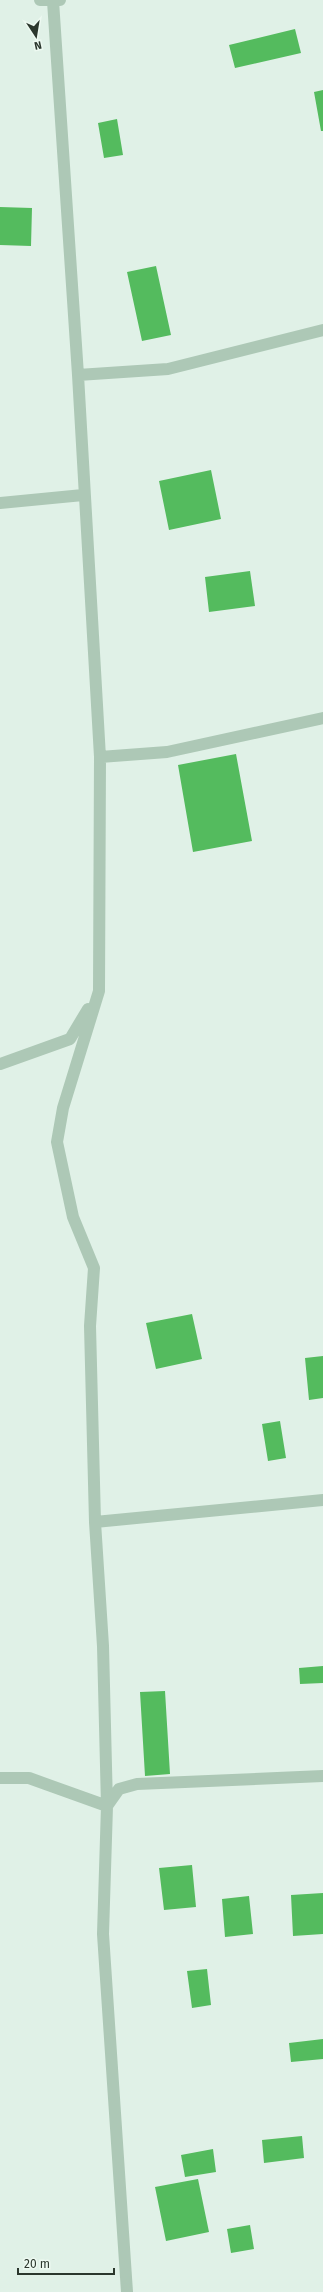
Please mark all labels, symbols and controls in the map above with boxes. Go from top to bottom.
north arrow [16,16,56,56]
text: N [33,38,43,52]
scale bar [18,2250,114,2276]
text: 20 m [24,2257,50,2271]

